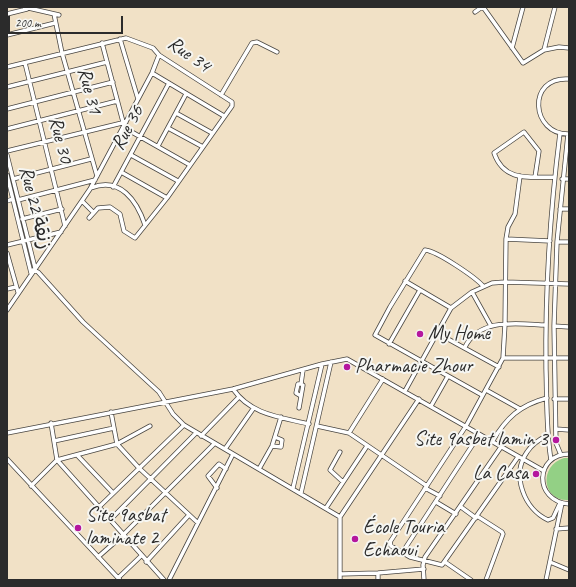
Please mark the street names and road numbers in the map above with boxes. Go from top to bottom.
street label: Rue 34 [163,32,215,78]
street label: Rue 31 [71,65,107,117]
street label: Rue 36 [106,102,150,154]
street label: Rue 30 [43,114,77,166]
street label: Rue 22 زنقة [13,164,57,252]

